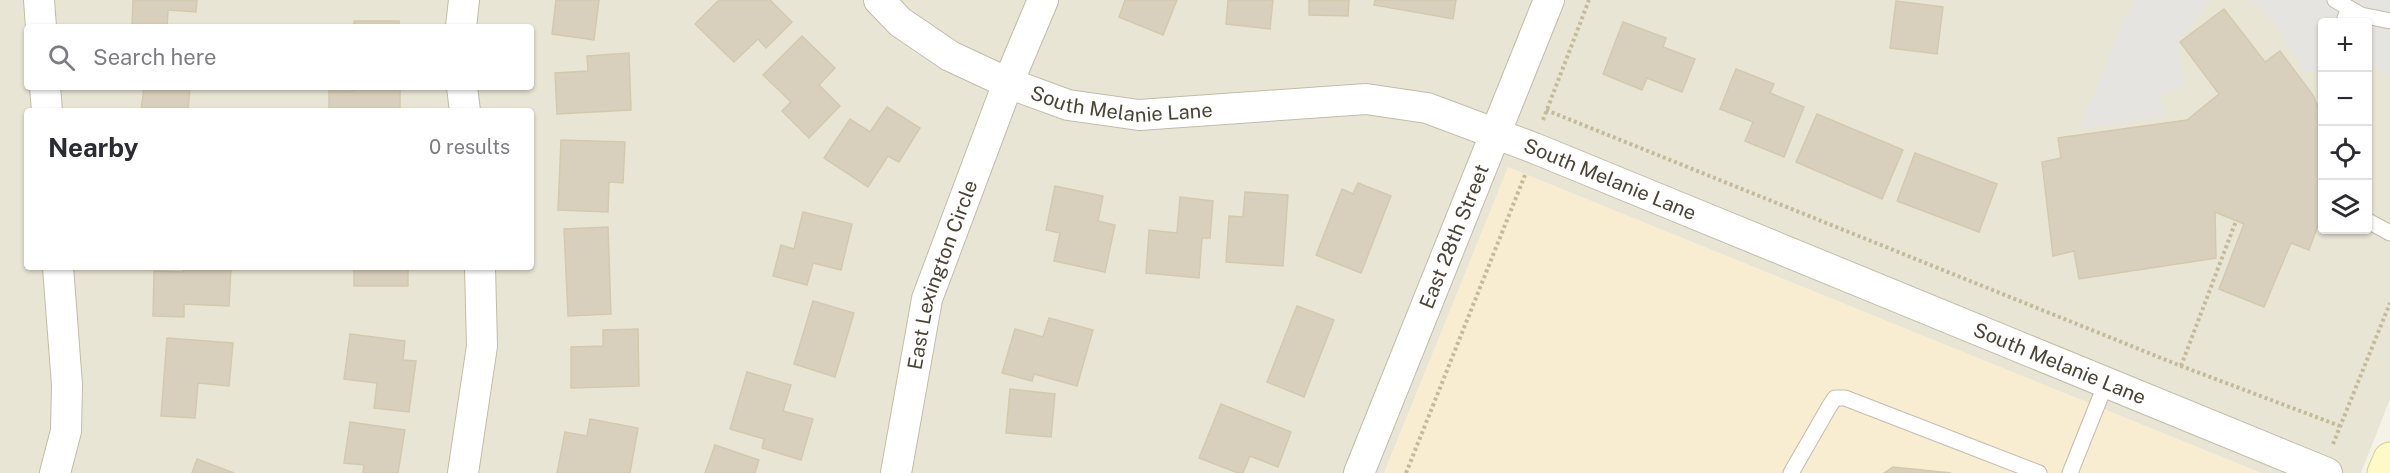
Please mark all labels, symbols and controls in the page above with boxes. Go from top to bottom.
map controls [2318,18,2372,234]
button: + [2318,18,2372,72]
search box [24,24,534,90]
icon: search [45,41,78,74]
text: Search here [93,44,217,70]
button: − [2318,72,2372,126]
street label: South Melanie Lane [1027,80,1213,127]
button: locate [2318,126,2372,180]
text: Nearby [48,132,138,163]
street label: South Melanie Lane [1520,133,1700,225]
text: 0 results [429,135,510,159]
street label: East 28th Street [1414,161,1494,312]
street label: East Lexington Circle [903,177,982,372]
button: layers [2318,180,2372,234]
street label: South Melanie Lane [1970,317,2149,409]

